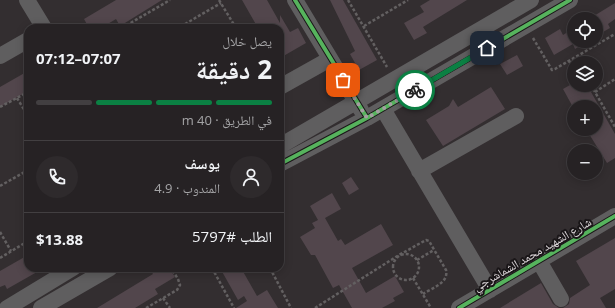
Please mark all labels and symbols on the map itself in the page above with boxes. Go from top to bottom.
pin [470,31,504,65]
pin [326,63,360,97]
courier [395,70,435,110]
street label: شارع الشهيد محمد الشماشرجي [470,213,595,297]

